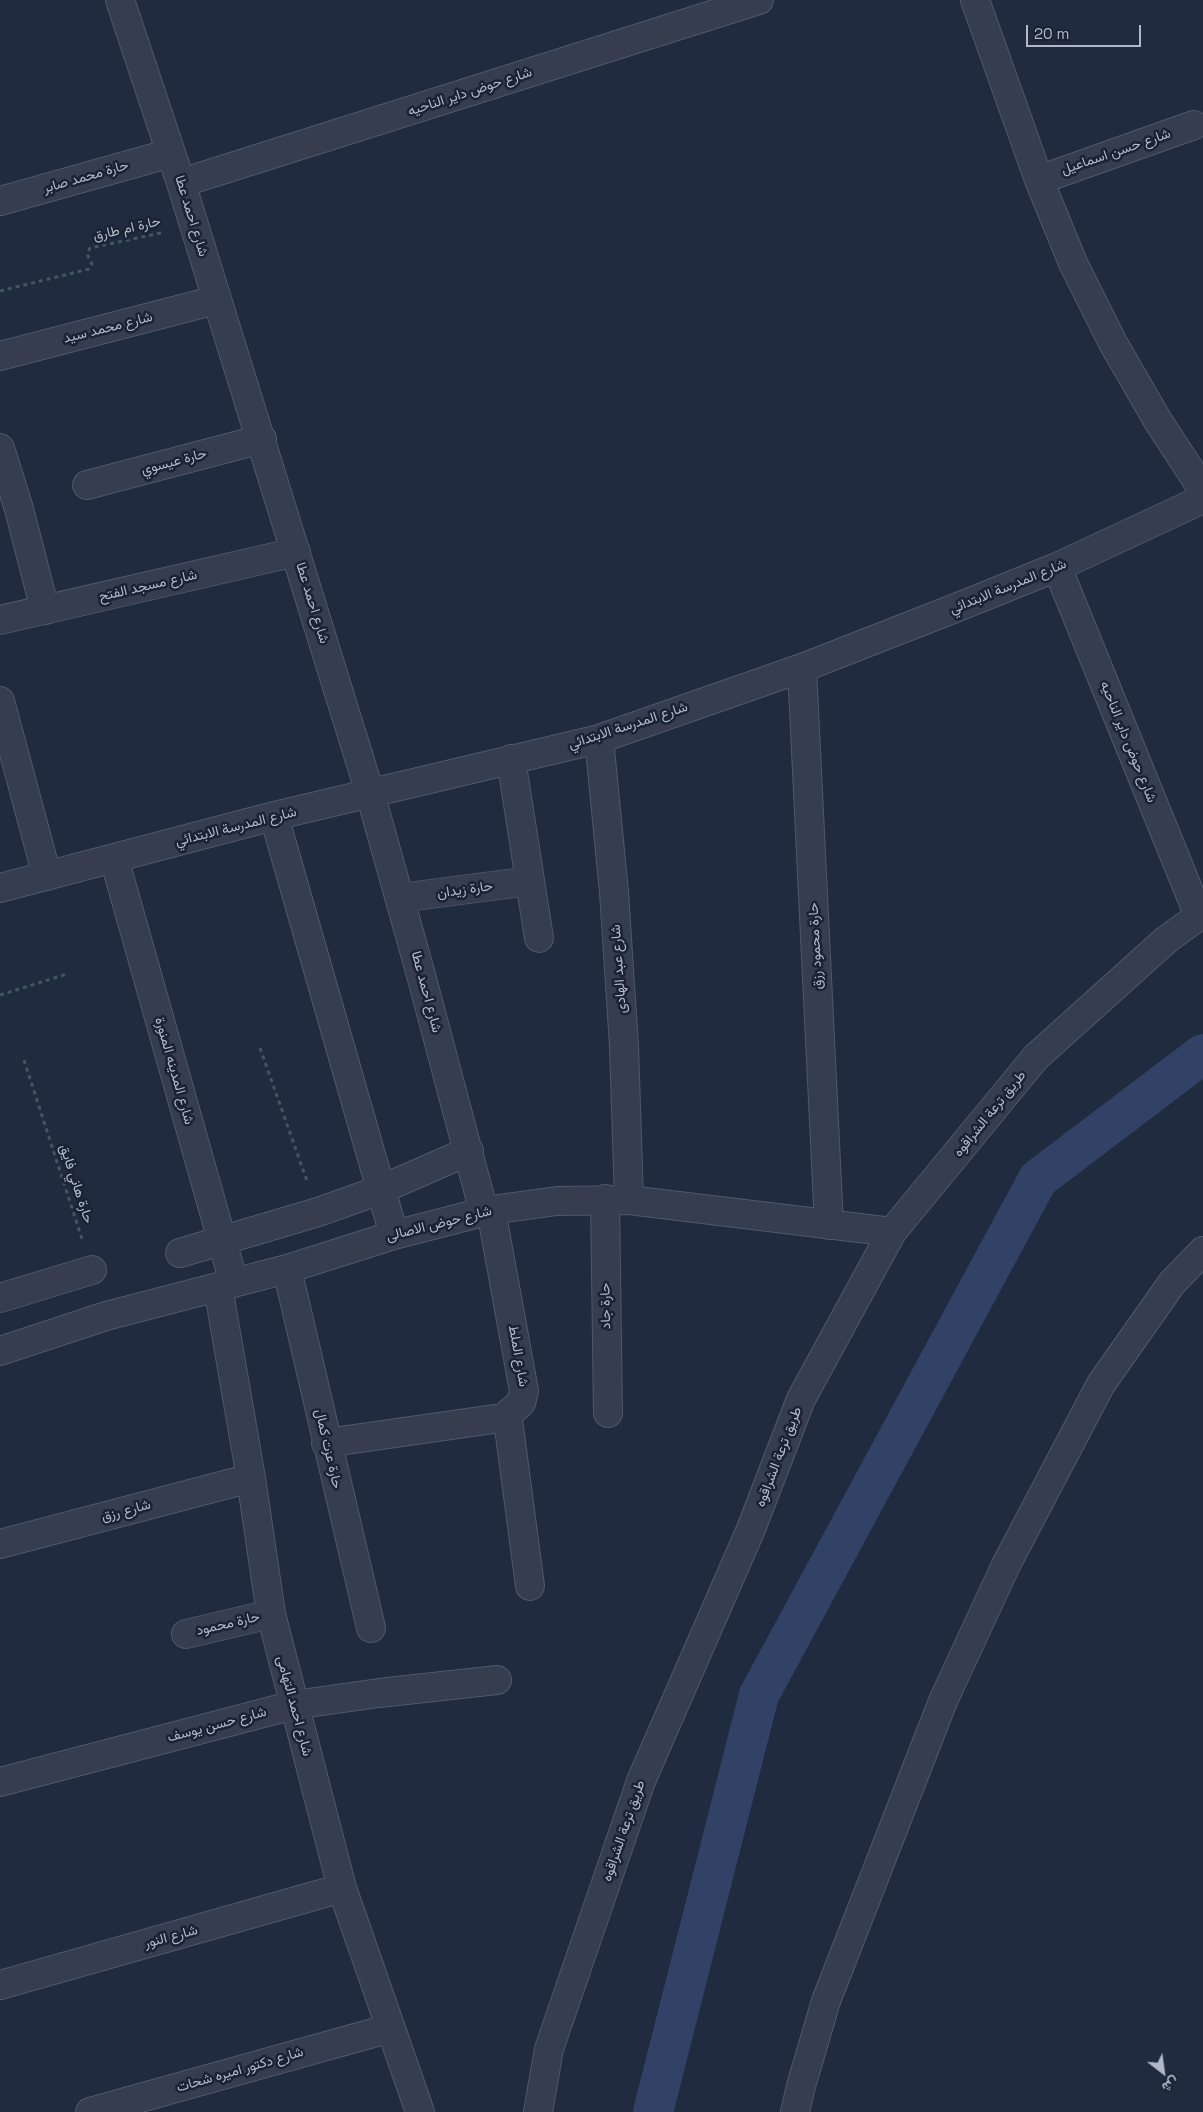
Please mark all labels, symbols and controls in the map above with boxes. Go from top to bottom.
scale bar [1028,15,1143,47]
text: 20 m [1034,24,1069,43]
street label: شارع حوض داير الناحيه [406,64,534,120]
street label: شارع حسن اسماعيل [1059,125,1173,179]
street label: حارة محمد صابر [41,157,131,197]
street label: شارع احمد عطا [171,173,211,259]
street label: حارة ام طارق [92,213,162,245]
street label: شارع محمد سيد [62,309,154,347]
street label: حارة عيسوي [139,445,209,479]
street label: شارع المدرسة الابتدائي [947,556,1069,618]
street label: شارع احمد عطا [292,560,332,646]
street label: شارع مسجد الفتح [97,567,199,605]
street label: شارع حوض داير الناحيه [1096,679,1160,805]
street label: شارع المدرسة الابتدائي [566,699,690,753]
street label: شارع المدرسة الابتدائي [174,804,298,850]
street label: حارة زيدان [436,878,494,902]
street label: حارة محمود رزق [805,902,827,990]
street label: شارع عبد الهادى [608,924,630,1014]
street label: شارع احمد عطا [407,949,445,1035]
street label: شارع المدينه المنورة [151,1015,197,1127]
street label: طريق ترعة الشراقوه [950,1068,1030,1160]
street label: حارة هاني فايق [55,1142,97,1226]
street label: شارع حوض الاصالى [385,1203,493,1245]
street label: حارة جاد [597,1283,615,1329]
street label: شارع الملط [504,1324,532,1388]
street label: طريق ترعة الشراقوه [752,1405,806,1509]
street label: حارة عزت كمال [311,1408,345,1490]
street label: شارع رزق [99,1496,153,1526]
street label: حارة محمود [195,1609,261,1639]
street label: شارع احمد التهامى [273,1654,315,1758]
street label: شارع حسن يوسف [166,1704,268,1746]
street label: طريق ترعة الشراقوه [599,1778,649,1884]
street label: شارع النور [142,1922,200,1952]
street label: شارع دكتور اميره شحات [175,2044,305,2096]
north arrow [1138,2047,1188,2097]
text: ش [1159,2073,1182,2097]

